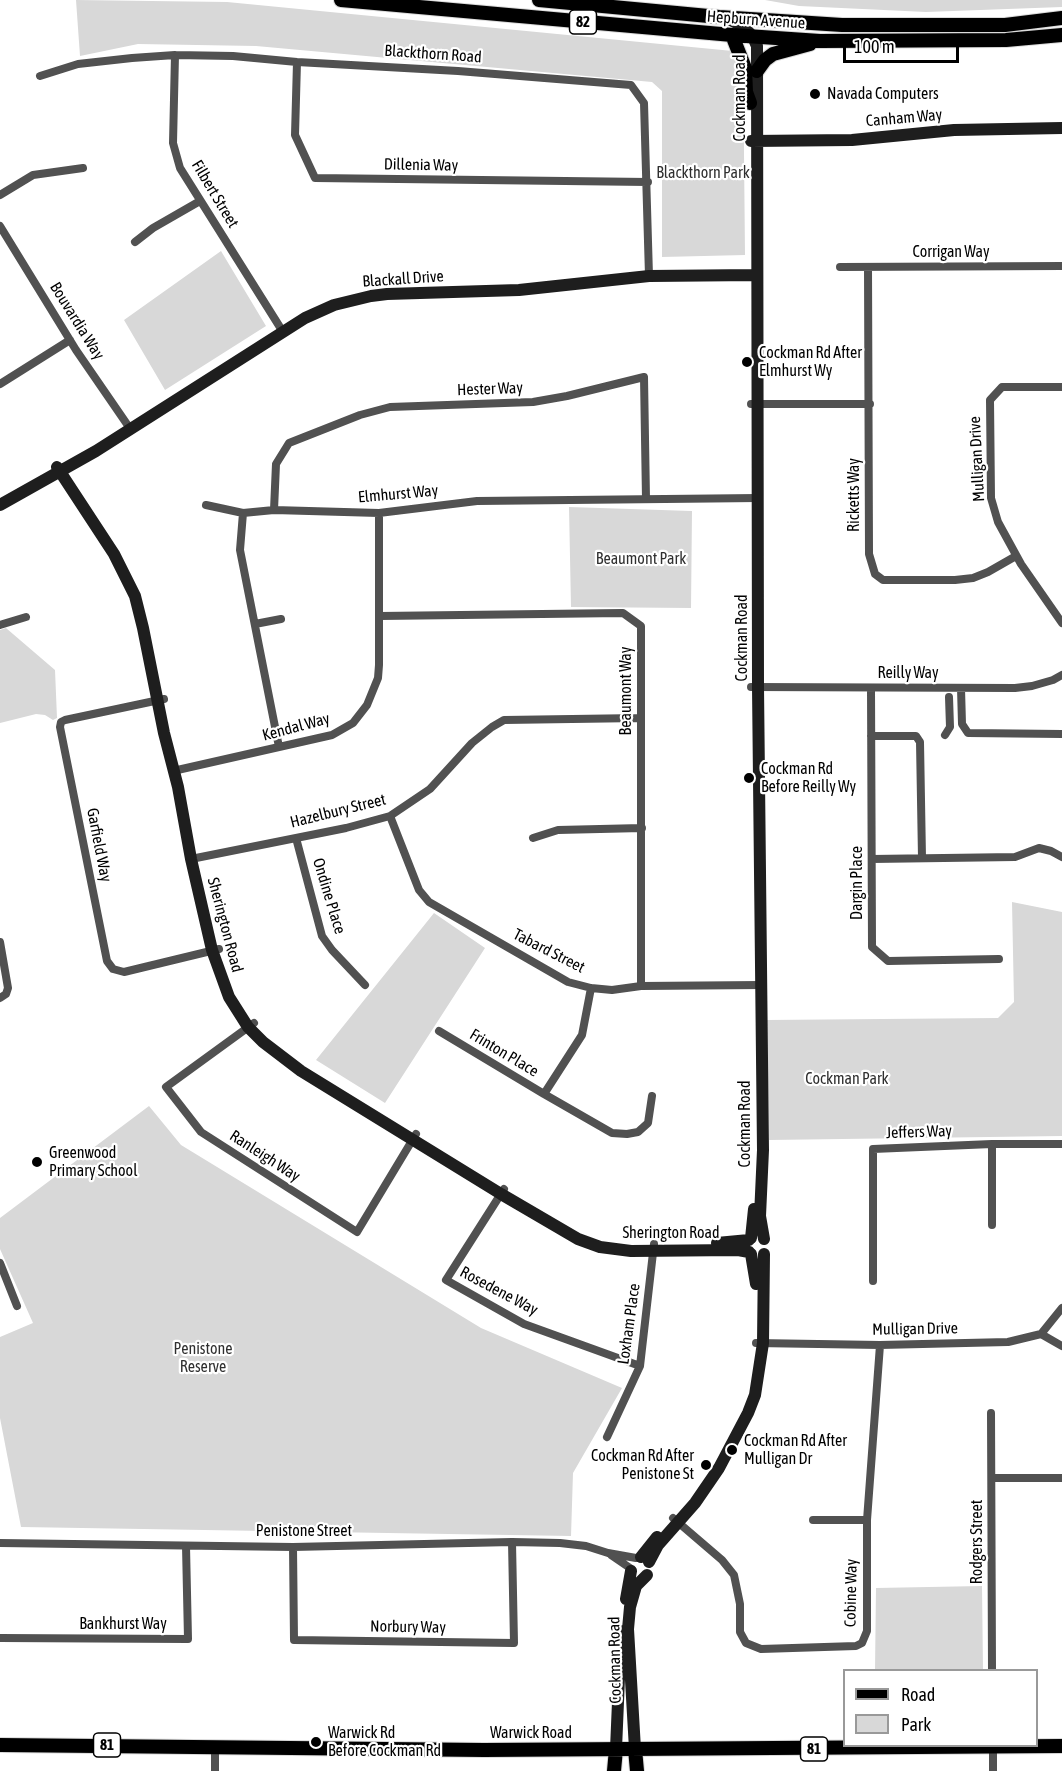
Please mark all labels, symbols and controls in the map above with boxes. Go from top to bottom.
street label: Hepburn Avenue [706,7,806,33]
road number: 82 [570,10,596,34]
scale bar [846,24,962,62]
text: 100 m [854,36,895,57]
street label: Blackthorn Road [384,41,482,67]
street label: Cockman Road [730,54,750,142]
place label: Navada Computers [827,84,939,104]
marker: Navada Computers [808,87,822,101]
street label: Canham Way [865,105,943,131]
street label: Dillenia Way [384,155,458,175]
street label: Filbert Street [187,157,243,231]
park label: Blackthorn Park [656,163,750,183]
street label: Corrigan Way [913,242,989,262]
street label: Blackall Drive [362,267,444,291]
street label: Bouvardia Way [46,279,108,363]
place label: Cockman Rd After Elmhurst Wy [759,343,862,381]
marker: Cockman Rd After Elmhurst Wy [740,355,754,369]
street label: Hester Way [457,378,523,400]
street label: Mulligan Drive [965,416,989,502]
street label: Ricketts Way [844,458,864,532]
street label: Elmhurst Way [357,481,439,507]
park label: Beaumont Park [596,549,686,569]
street label: Cockman Road [732,594,752,682]
street label: Beaumont Way [616,647,636,735]
street label: Reilly Way [877,663,939,683]
street label: Kendal Way [260,709,332,745]
place label: Cockman Rd Before Reilly Wy [761,759,856,797]
marker: Cockman Rd Before Reilly Wy [742,771,756,785]
street label: Hazelbury Street [288,790,388,832]
street label: Garfield Way [82,806,116,884]
street label: Dargin Place [847,846,867,920]
street label: Ondine Place [308,856,350,936]
street label: Sherington Road [203,876,247,974]
street label: Tabard Street [510,925,588,977]
street label: Frinton Place [466,1025,542,1081]
park label: Cockman Park [805,1069,889,1089]
street label: Cockman Road [735,1080,755,1168]
street label: Jeffers Way [886,1121,952,1143]
street label: Ranleigh Way [226,1126,304,1186]
place label: Greenwood Primary School [49,1143,137,1181]
marker: Greenwood Primary School [30,1155,44,1169]
street label: Sherington Road [622,1223,720,1243]
street label: Rosedene Way [457,1262,541,1320]
street label: Loxham Place [614,1282,644,1366]
street label: Mulligan Drive [872,1319,958,1339]
park label: Penistone Reserve [173,1339,233,1377]
place label: Cockman Rd After Mulligan Dr [744,1431,847,1469]
marker: Cockman Rd After Mulligan Dr [725,1443,739,1457]
place label: Cockman Rd After Penistone St [591,1446,694,1484]
marker: Cockman Rd After Penistone St [699,1458,713,1472]
street label: Rodgers Street [967,1500,987,1584]
street label: Penistone Street [256,1521,352,1541]
street label: Cobine Way [841,1559,861,1627]
street label: Bankhurst Way [79,1614,167,1634]
street label: Cockman Road [605,1616,625,1704]
street label: Norbury Way [370,1617,446,1637]
legend [843,1669,1038,1747]
text: Road [901,1684,935,1705]
text: Park [901,1714,931,1735]
place label: Warwick Rd Before Cockman Rd [328,1723,441,1761]
street label: Warwick Road [490,1723,572,1743]
road number: 81 [94,1733,120,1757]
marker: Warwick Rd Before Cockman Rd [309,1735,323,1749]
road number: 81 [800,1737,828,1761]

